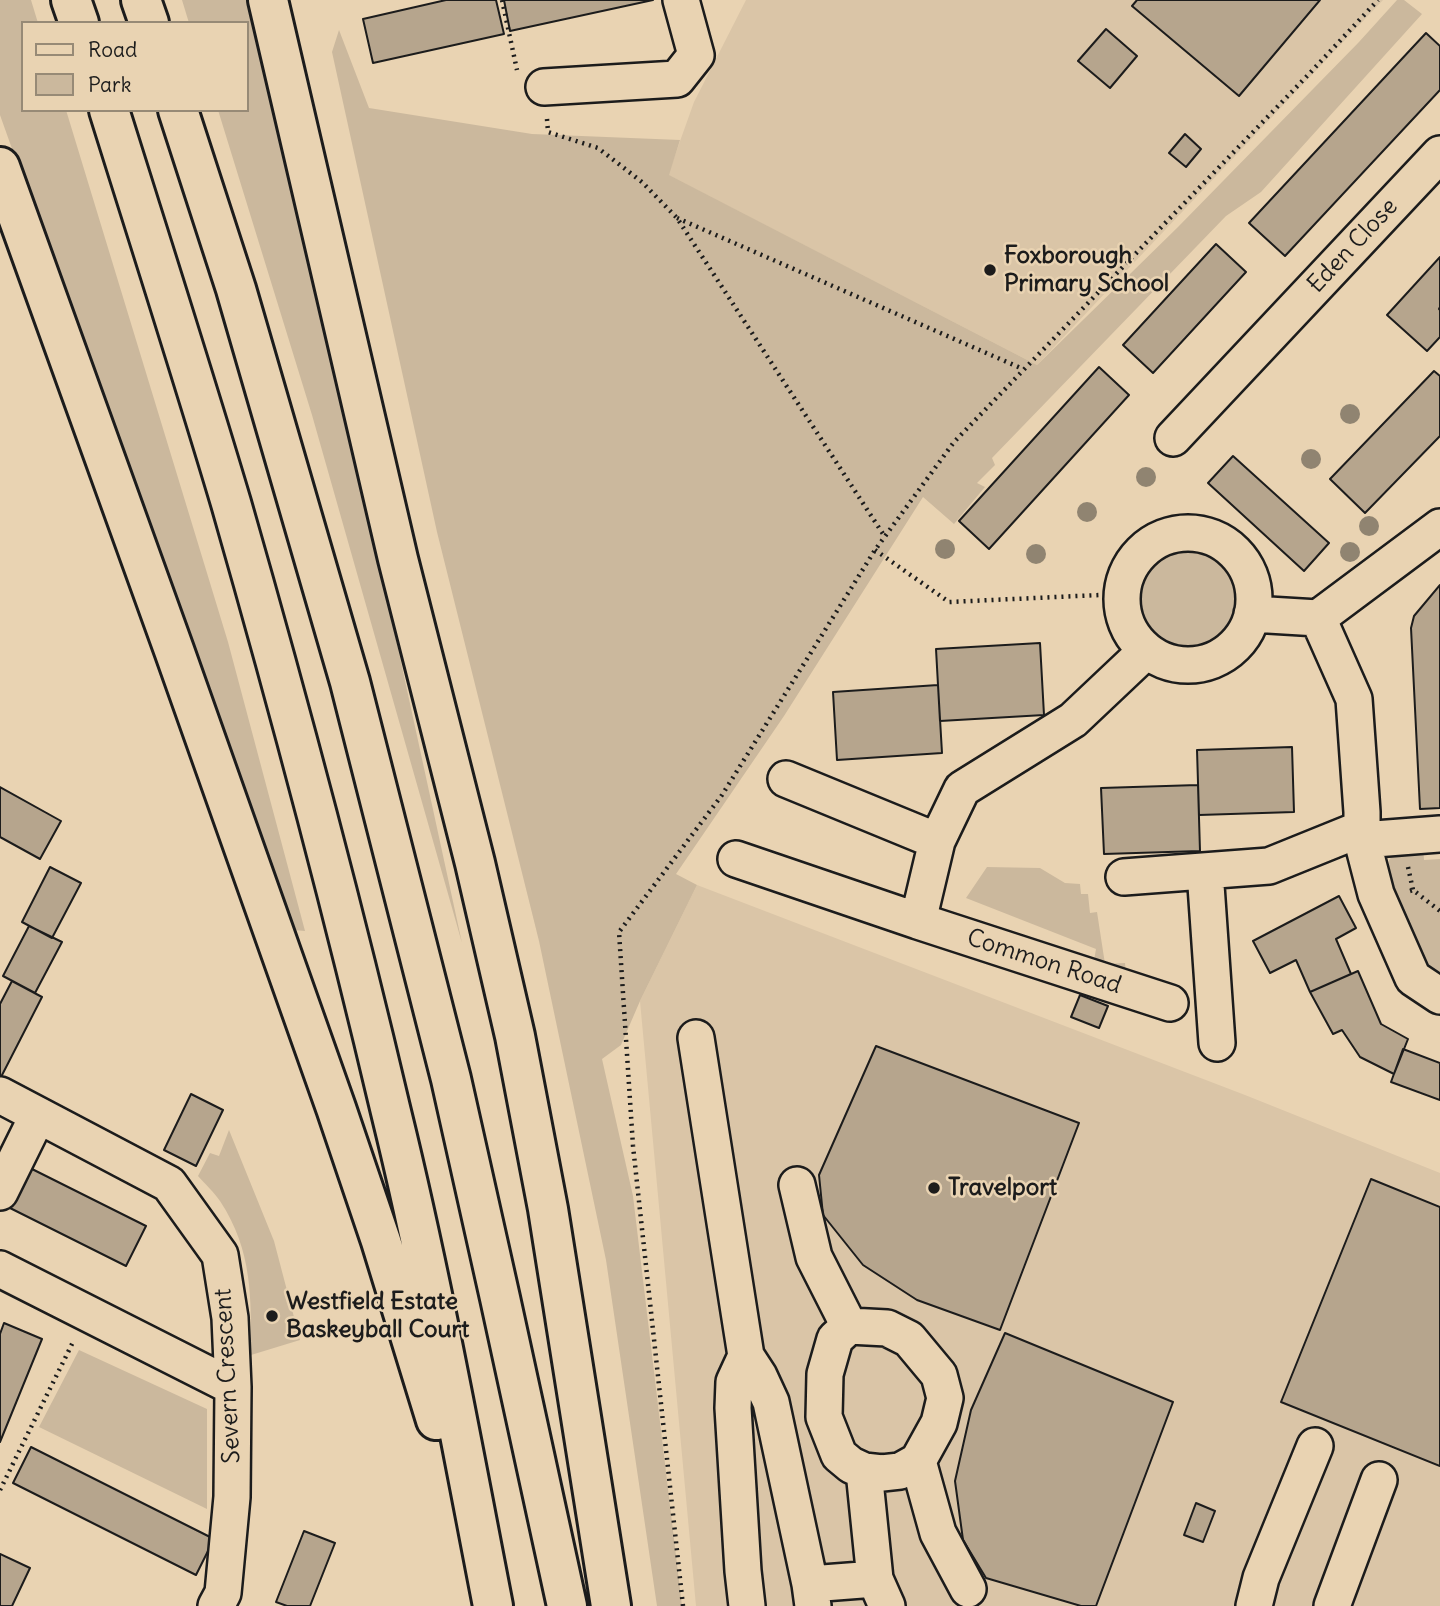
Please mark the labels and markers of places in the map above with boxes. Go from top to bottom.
place label: Foxborough Primary School [1004,242,1169,298]
marker: Foxborough Primary School [982,262,998,278]
place label: Travelport [948,1174,1057,1202]
marker: Travelport [926,1180,942,1196]
place label: Westfield Estate Baskeyball Court [286,1288,469,1344]
marker: Westfield Estate Baskeyball Court [264,1308,280,1324]

